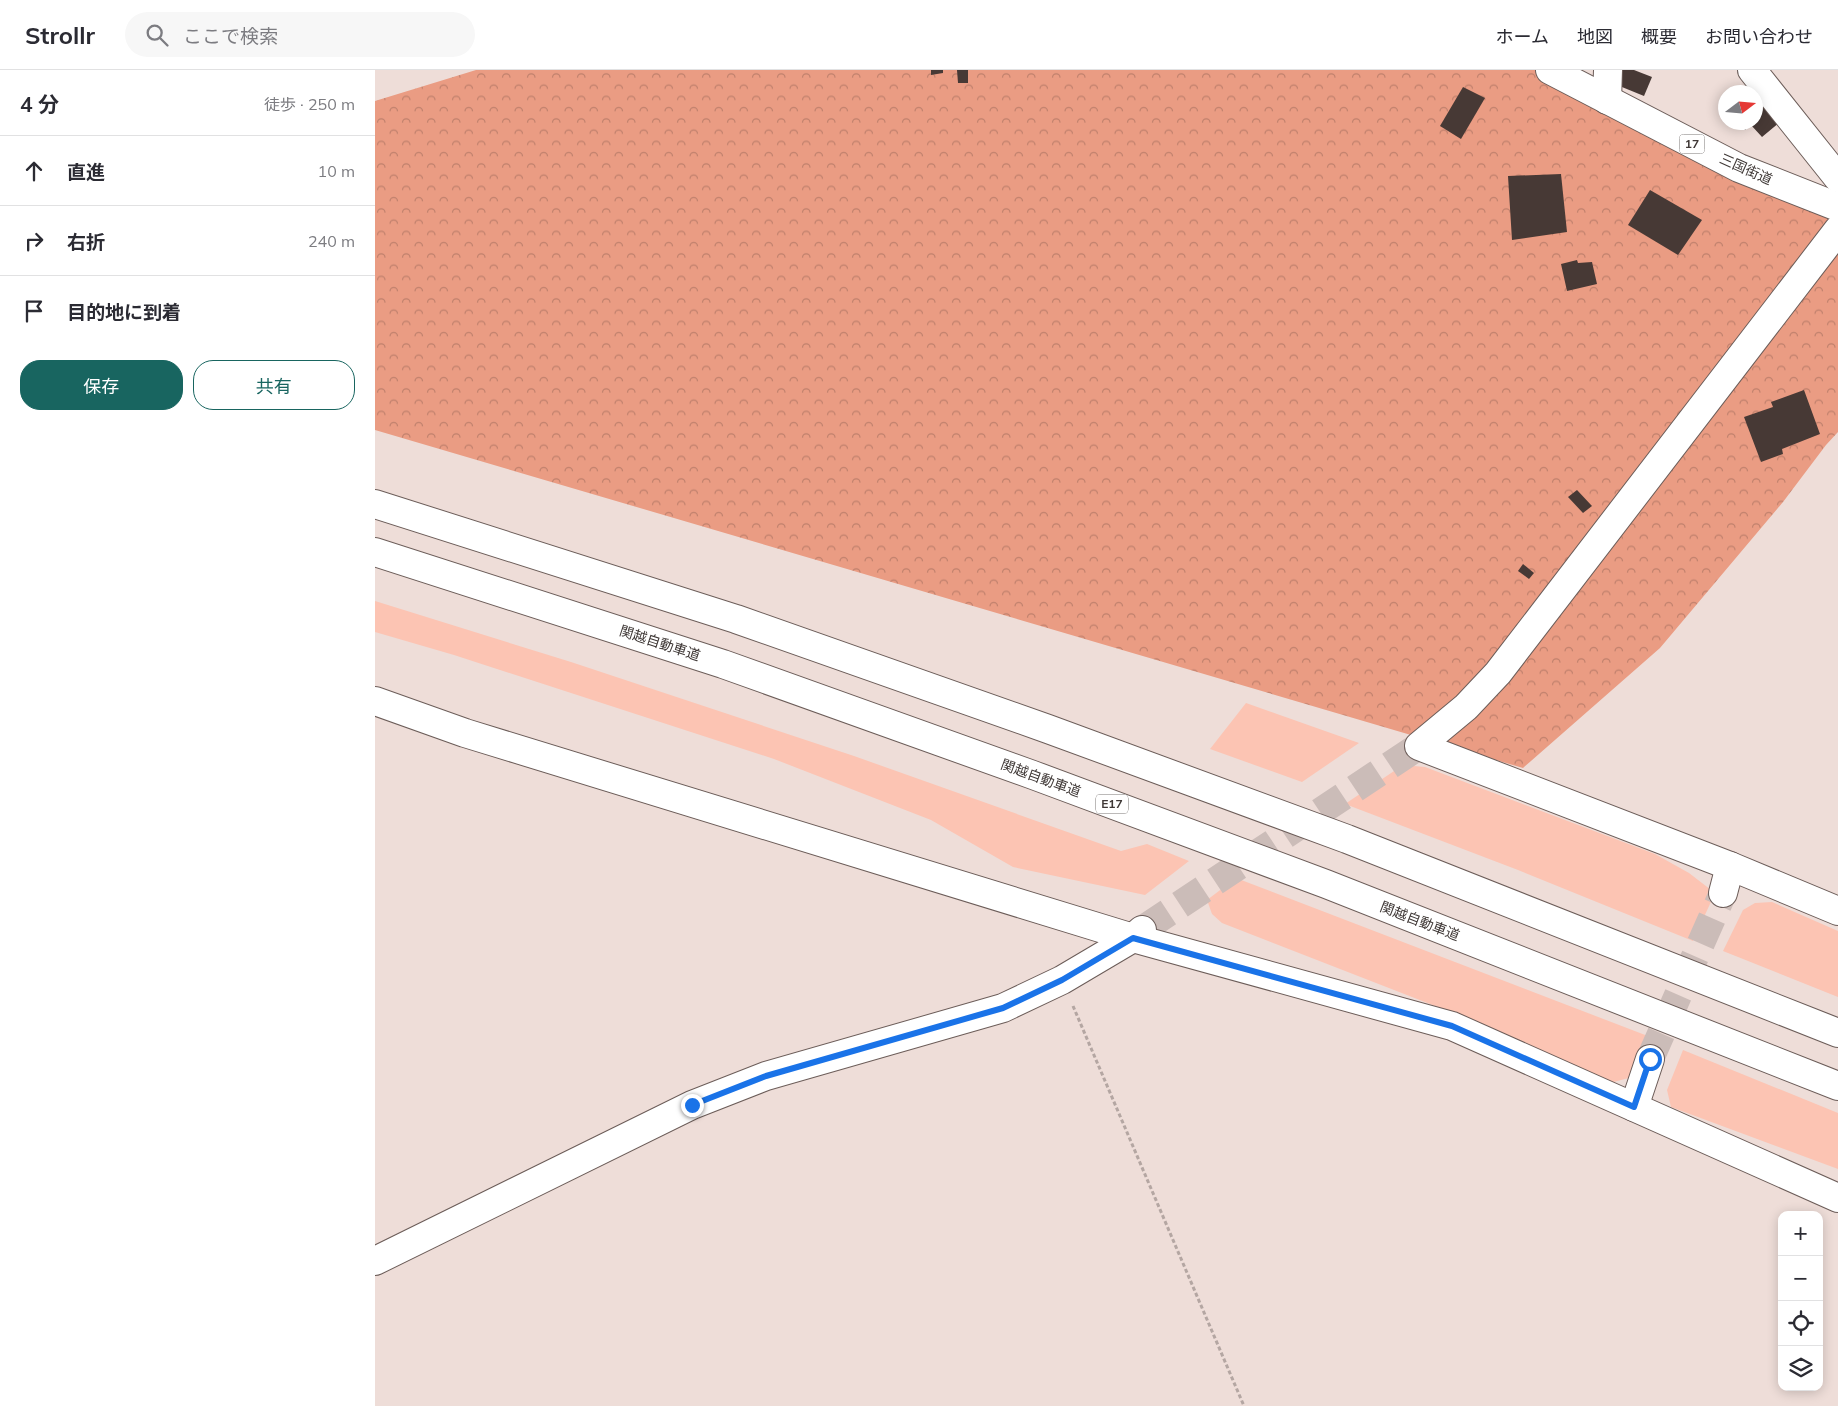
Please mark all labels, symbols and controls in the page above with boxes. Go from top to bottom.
search box [125,12,475,57]
text: Strollr [25,20,95,50]
icon: search [143,21,171,49]
text: ここで検索 [183,24,278,48]
text: ホーム [1496,25,1549,48]
text: 地図 [1577,25,1613,48]
text: 概要 [1641,25,1677,48]
text: お問い合わせ [1705,25,1813,48]
north arrow [1718,85,1763,130]
text: 4 分 [20,91,59,117]
text: 徒歩 · 250 m [264,94,355,114]
road number: 17 [1679,134,1705,154]
street label: 三国街道 [1717,149,1775,189]
icon: ahead [20,157,48,185]
text: 直進 [67,160,105,184]
text: 10 m [318,161,355,181]
icon: right [20,227,48,255]
text: 右折 [67,230,105,254]
text: 240 m [308,231,355,251]
icon: arrive [20,297,48,325]
text: 目的地に到着 [67,300,181,324]
button: 保存 [20,360,183,410]
button: 共有 [193,360,355,410]
street label: 関越自動車道 [617,621,703,665]
street label: 関越自動車道 [998,755,1084,801]
road number: E17 [1096,794,1128,814]
street label: 関越自動車道 [1378,898,1462,944]
route start [1639,1048,1662,1071]
route end [681,1094,704,1117]
map controls [1778,1211,1823,1391]
button: + [1778,1211,1823,1256]
button: − [1778,1256,1823,1301]
button: locate [1778,1301,1823,1346]
button: layers [1778,1346,1823,1391]

